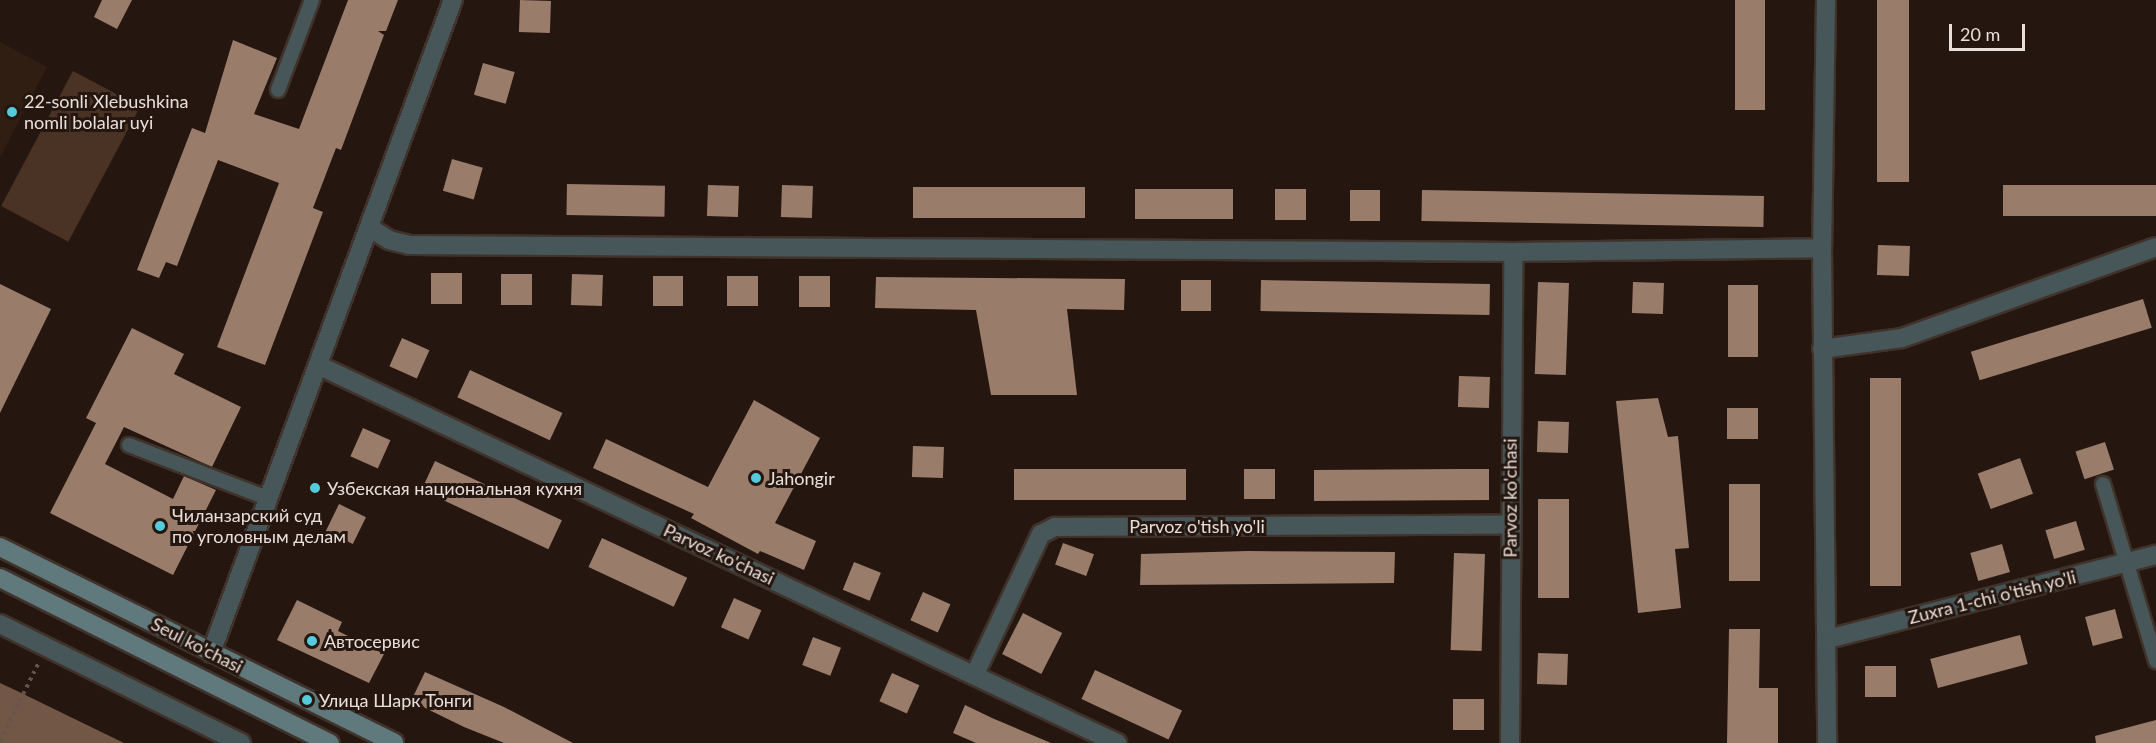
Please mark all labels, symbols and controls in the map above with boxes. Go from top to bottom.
scale bar [1952,12,2028,50]
text: 20 m [1960,23,2000,45]
place label: 22-sonli Xlebushkina nomli bolalar uyi [24,91,189,134]
marker: 22-sonli Xlebushkina nomli bolalar uyi [5,105,19,119]
street label: Parvoz ko'chasi [1499,438,1521,558]
place label: Jahongir [768,467,835,489]
marker: Jahongir [749,471,763,485]
place label: Узбекская национальная кухня [327,477,582,499]
marker: Узбекская национальная кухня [308,481,322,495]
place label: Чиланзарский суд по уголовным делам [172,505,346,548]
street label: Parvoz o'tish yo'li [1129,515,1265,537]
marker: Чиланзарский суд по уголовным делам [153,519,167,533]
street label: Parvoz ko'chasi [660,519,778,589]
street label: Zuxra 1-chi o'tish yo'li [1906,566,2078,628]
street label: Seul ko'chasi [148,613,246,677]
place label: Автосервис [324,630,420,652]
marker: Автосервис [305,634,319,648]
place label: Улица Шарк Тонги [319,689,472,711]
marker: Улица Шарк Тонги [300,693,314,707]

